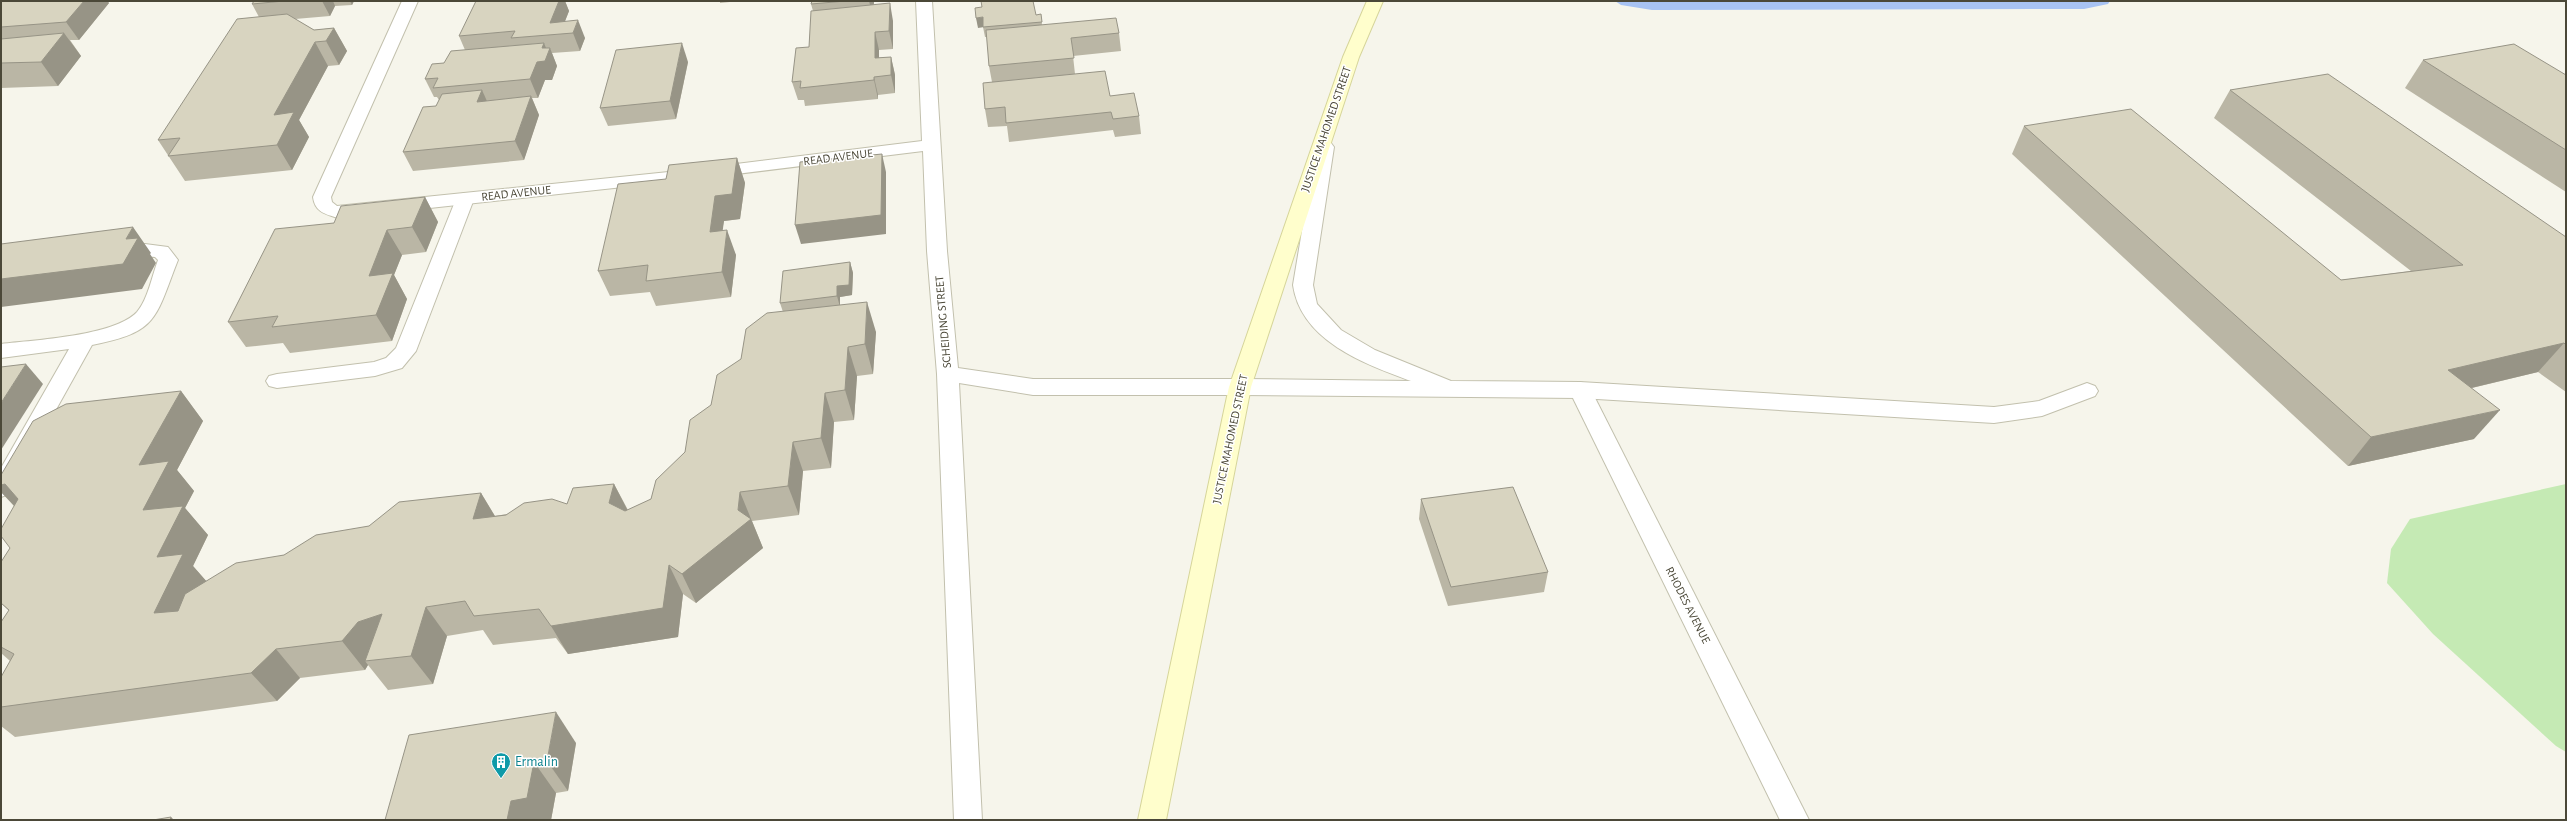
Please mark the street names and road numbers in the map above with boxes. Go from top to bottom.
street label: JUSTICE MAHOMED STREET [1299,64,1353,193]
street label: READ AVENUE [803,147,874,167]
street label: READ AVENUE [481,183,552,203]
street label: SCHEIDING STREET [933,275,953,369]
street label: JUSTICE MAHOMED STREET [1210,373,1250,505]
street label: RHODES AVENUE [1664,565,1713,645]

